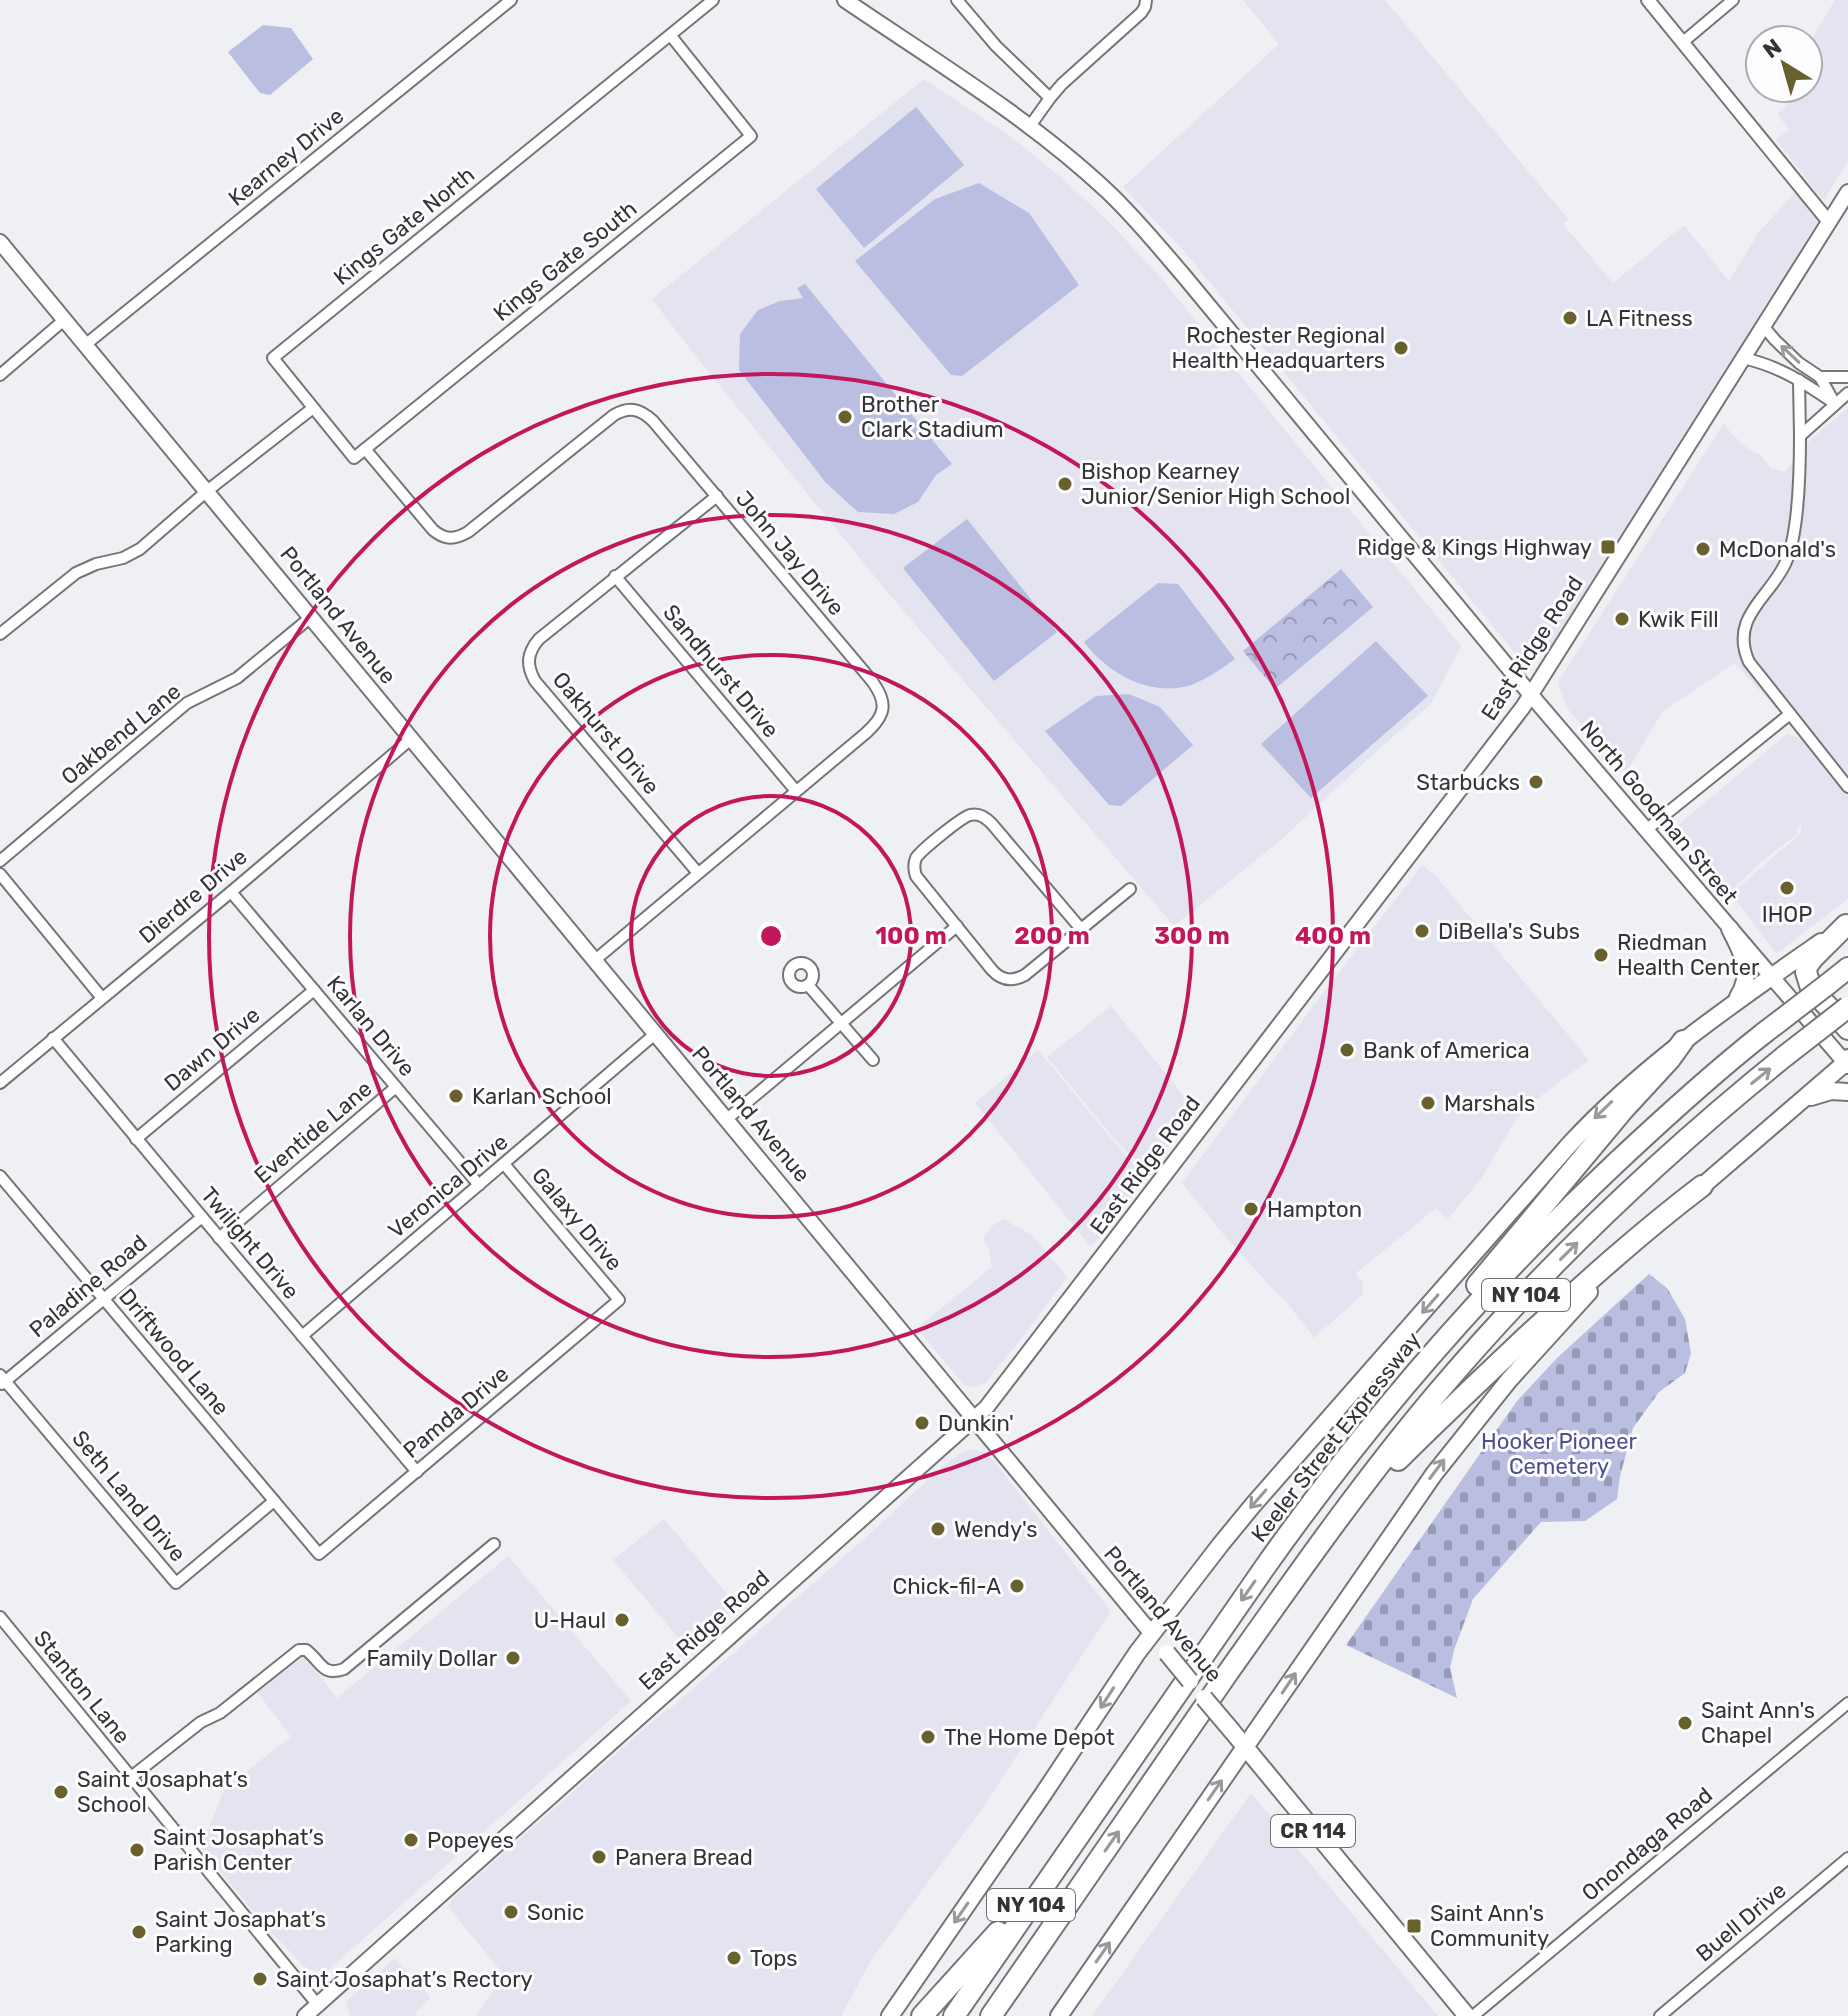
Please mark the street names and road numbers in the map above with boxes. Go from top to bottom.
street label: Kearney Drive [223,102,349,212]
street label: Kings Gate North [328,161,480,291]
street label: Kings Gate South [488,195,642,327]
street label: John Jay Drive [730,485,850,621]
street label: Portland Avenue [274,541,402,689]
street label: East Ridge Road [1475,571,1589,725]
street label: Sandhurst Drive [658,599,784,743]
street label: Oakhurst Drive [547,666,665,800]
street label: Oakbend Lane [56,678,186,790]
street label: North Goodman Street [1574,715,1744,909]
street label: Dierdre Drive [133,843,253,949]
street label: Karlan Drive [321,970,421,1082]
street label: Dawn Drive [159,1001,265,1097]
street label: Portland Avenue [686,1040,816,1188]
street label: Eventide Lane [249,1075,377,1189]
street label: East Ridge Road [1084,1090,1206,1240]
street label: Veronica Drive [383,1128,513,1244]
street label: Galaxy Drive [526,1162,628,1276]
street label: Twilight Drive [195,1181,305,1305]
street label: Paladine Road [24,1229,152,1343]
road number: NY 104 [1482,1279,1570,1311]
street label: Driftwood Lane [113,1283,235,1421]
street label: Keeler Street Expressway [1246,1326,1426,1548]
street label: Pamda Drive [398,1360,514,1464]
street label: Seth Land Drive [66,1425,192,1567]
street label: Portland Avenue [1098,1540,1228,1688]
street label: East Ridge Road [633,1564,775,1696]
street label: Stanton Lane [28,1625,136,1749]
street label: Onondaga Road [1576,1782,1718,1906]
road number: CR 114 [1271,1815,1355,1847]
street label: Buell Drive [1690,1877,1792,1967]
road number: NY 104 [987,1889,1075,1921]

